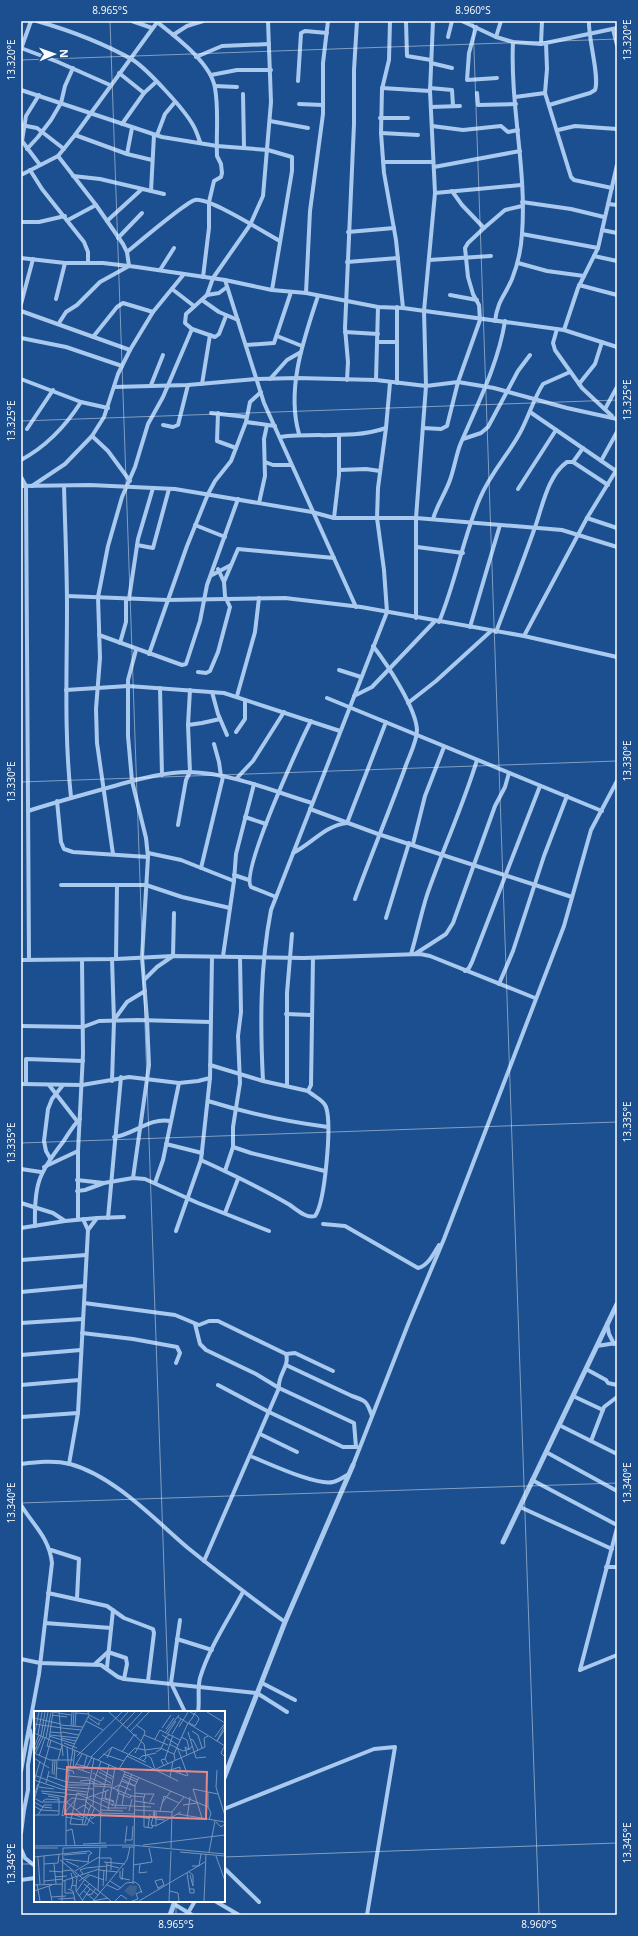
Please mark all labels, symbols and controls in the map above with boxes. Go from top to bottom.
text: 8.965°S [92,3,128,17]
text: 8.960°S [455,3,491,17]
text: 13.320°E [620,19,634,61]
north arrow [34,34,74,74]
text: 13.320°E [4,39,18,81]
text: N [57,49,72,58]
text: 13.325°E [620,379,634,421]
text: 13.325°E [4,400,18,442]
text: 13.330°E [620,740,634,782]
text: 13.330°E [4,761,18,803]
text: 13.335°E [620,1101,634,1143]
text: 13.335°E [4,1122,18,1164]
text: 13.340°E [620,1462,634,1504]
text: 13.340°E [4,1482,18,1524]
inset map [34,1711,225,1902]
text: 13.345°E [620,1822,634,1864]
text: 13.345°E [4,1843,18,1885]
text: 8.965°S [158,1917,194,1931]
text: 8.960°S [521,1917,557,1931]

